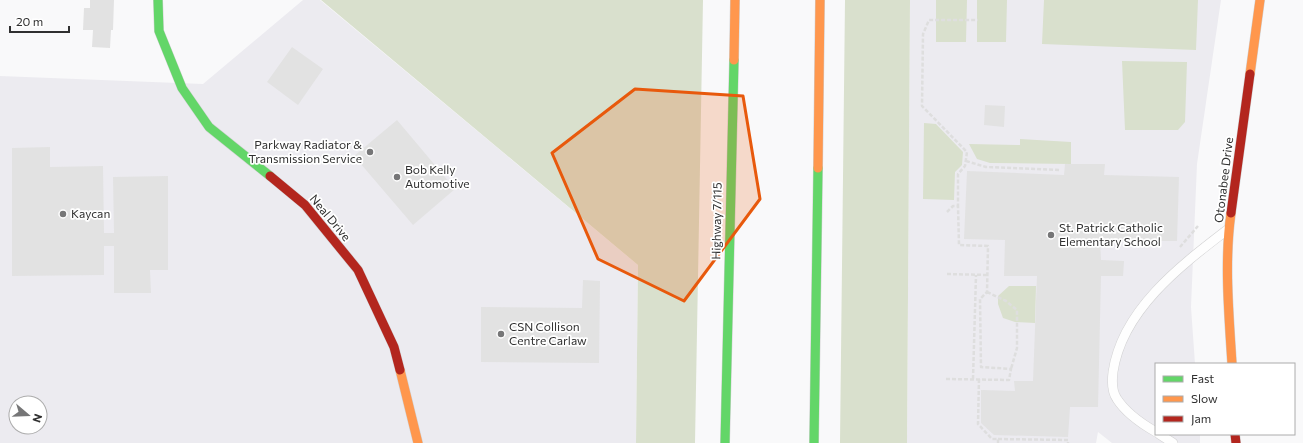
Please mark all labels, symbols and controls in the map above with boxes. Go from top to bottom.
scale bar [10,8,69,34]
text: 20 m [16,14,43,28]
street label: Otonabee Drive [1211,136,1235,223]
place label: Parkway Radiator & Transmission Service [248,137,362,165]
marker: Parkway Radiator & Transmission Service [365,147,375,157]
place label: Bob Kelly Automotive [405,162,470,190]
marker: Bob Kelly Automotive [392,172,402,182]
street label: Highway 7/115 [708,182,724,260]
street label: Neal Drive [307,191,354,243]
place label: Kaycan [71,206,110,220]
marker: Kaycan [58,209,68,219]
place label: St. Patrick Catholic Elementary School [1059,220,1163,248]
marker: St. Patrick Catholic Elementary School [1046,230,1056,240]
place label: CSN Collison Centre Carlaw [509,319,587,347]
marker: CSN Collison Centre Carlaw [496,329,506,339]
legend [1155,363,1295,435]
text: Fast [1191,371,1214,385]
text: Slow [1191,391,1218,405]
north arrow [8,395,48,435]
text: Jam [1191,411,1211,426]
text: N [30,412,45,424]

